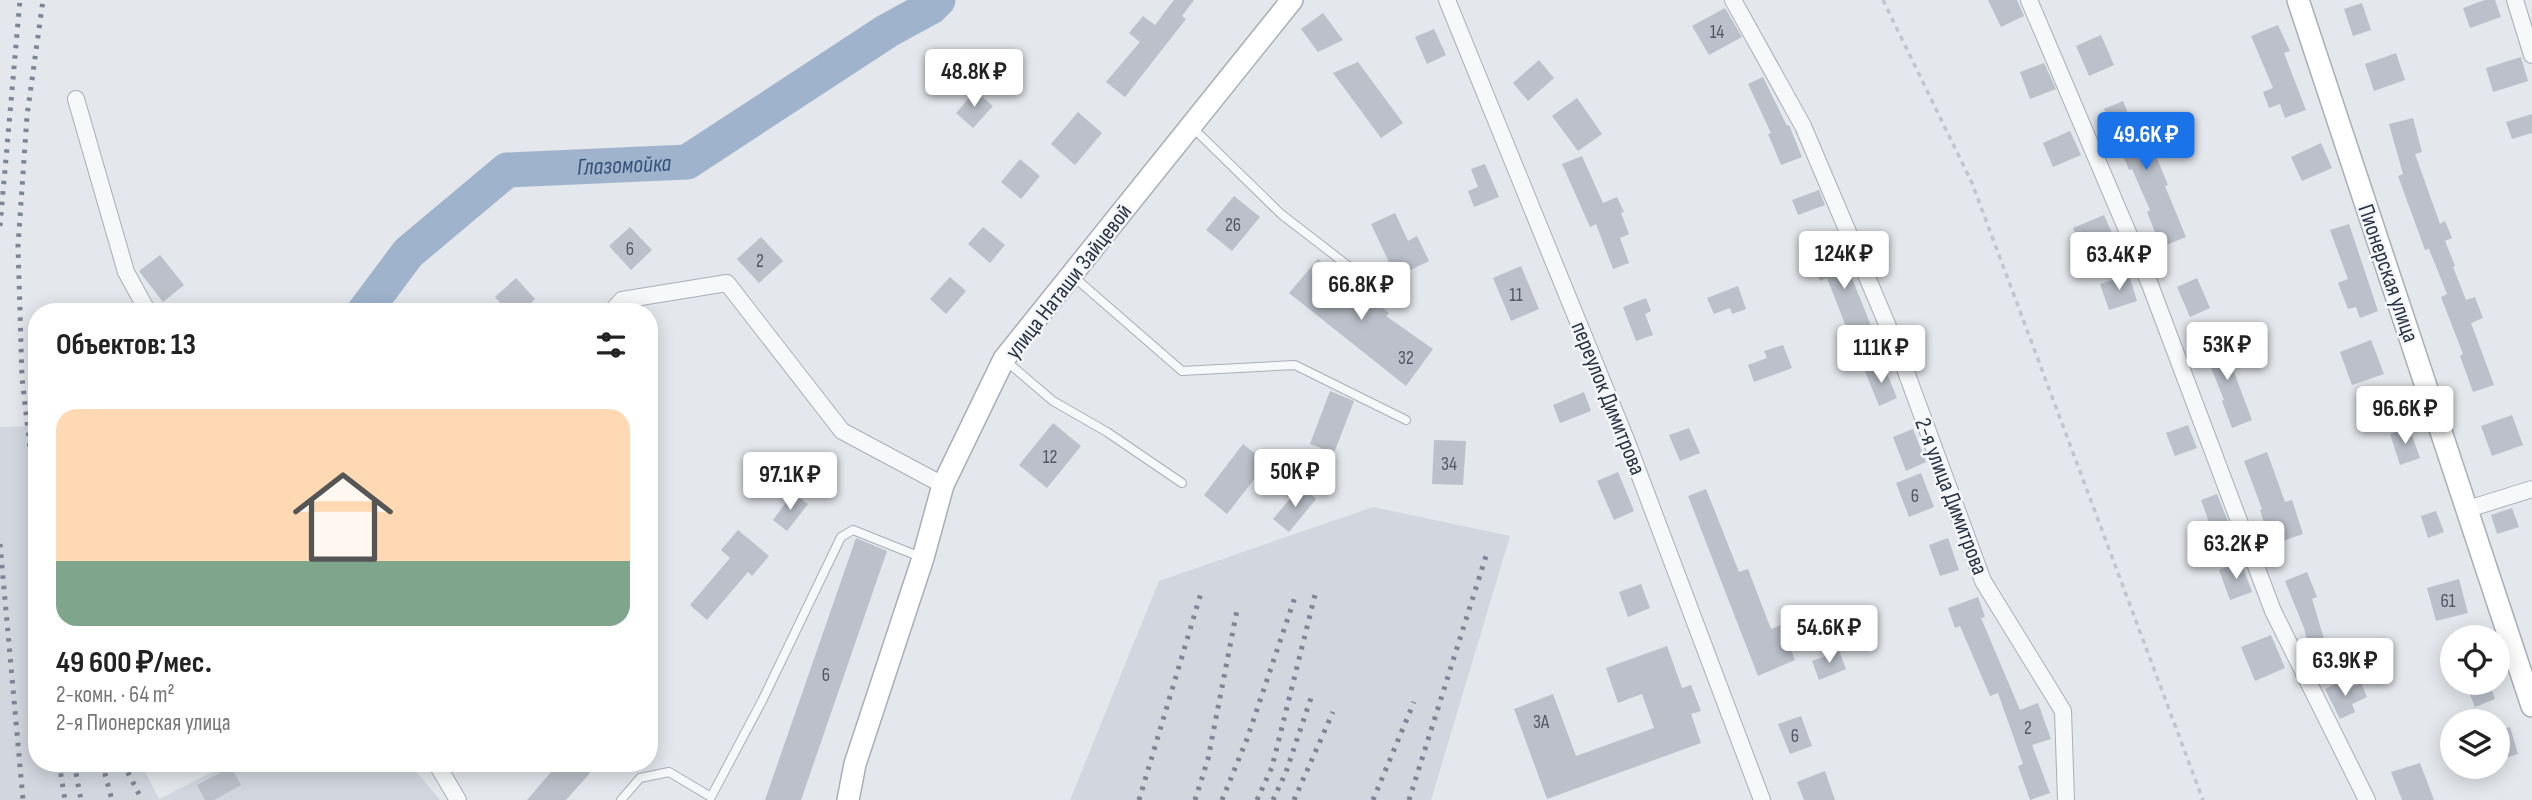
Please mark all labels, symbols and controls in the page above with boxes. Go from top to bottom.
house number: 14 [1710,21,1724,44]
pin: 48.8K ₽ [909,50,1039,109]
text: 48.8K ₽ [941,58,1007,86]
pin: 49.6K ₽ [2081,113,2211,172]
text: 49.6K ₽ [2113,121,2179,149]
water label: Глазомойка [576,149,672,182]
street label: улица Наташи Зайцевой [1000,199,1138,365]
street label: Пионерская улица [2351,201,2425,346]
house number: 26 [1225,214,1241,237]
pin: 124K ₽ [1787,232,1901,291]
pin: 63.4K ₽ [2054,232,2184,292]
house number: 6 [626,238,634,261]
text: 124K ₽ [1815,240,1873,268]
text: 63.4K ₽ [2086,241,2152,269]
house number: 2 [756,250,764,273]
pin: 66.8K ₽ [1296,262,1426,322]
text: 66.8K ₽ [1328,271,1394,299]
house number: 11 [1509,284,1523,307]
street label: переулок Димитрова [1565,318,1652,479]
pin: 53K ₽ [2178,322,2276,382]
icon: filters [592,326,630,364]
pin: 111K ₽ [1824,326,1938,385]
text: Объектов: 13 [56,327,196,363]
text: 53K ₽ [2203,331,2251,359]
text: 111K ₽ [1853,334,1909,362]
house number: 32 [1398,347,1414,370]
pin: 96.6K ₽ [2340,386,2470,446]
text: 96.6K ₽ [2372,395,2438,423]
street label: 2-я улица Димитрова [1908,414,1994,579]
house number: 12 [1043,446,1057,469]
pin: 50K ₽ [1246,449,1344,509]
pin: 97.1K ₽ [725,452,855,512]
house number: 34 [1441,453,1457,476]
icon: home [280,454,406,580]
text: 50K ₽ [1270,458,1320,486]
text: 97.1K ₽ [759,461,821,489]
house number: 6 [1911,485,1919,508]
pin: 63.2K ₽ [2171,522,2301,581]
text: 63.2K ₽ [2203,530,2269,558]
house number: 61 [2441,590,2456,613]
pin: 54.6K ₽ [1764,606,1894,665]
text: 54.6K ₽ [1797,614,1861,642]
map controls [2440,625,2510,779]
button: locate [2440,625,2510,695]
pin: 63.9K ₽ [2280,638,2410,698]
text: 49 600 ₽/мес. [56,645,212,681]
text: 63.9K ₽ [2312,647,2378,675]
house number: 6 [822,664,830,687]
text: 2-комн. · 64 m² [56,681,175,709]
text: 2-я Пионерская улица [56,709,231,737]
button: layers [2440,709,2510,779]
house number: 3А [1533,711,1550,734]
house number: 2 [2024,717,2032,740]
house number: 6 [1791,725,1799,748]

